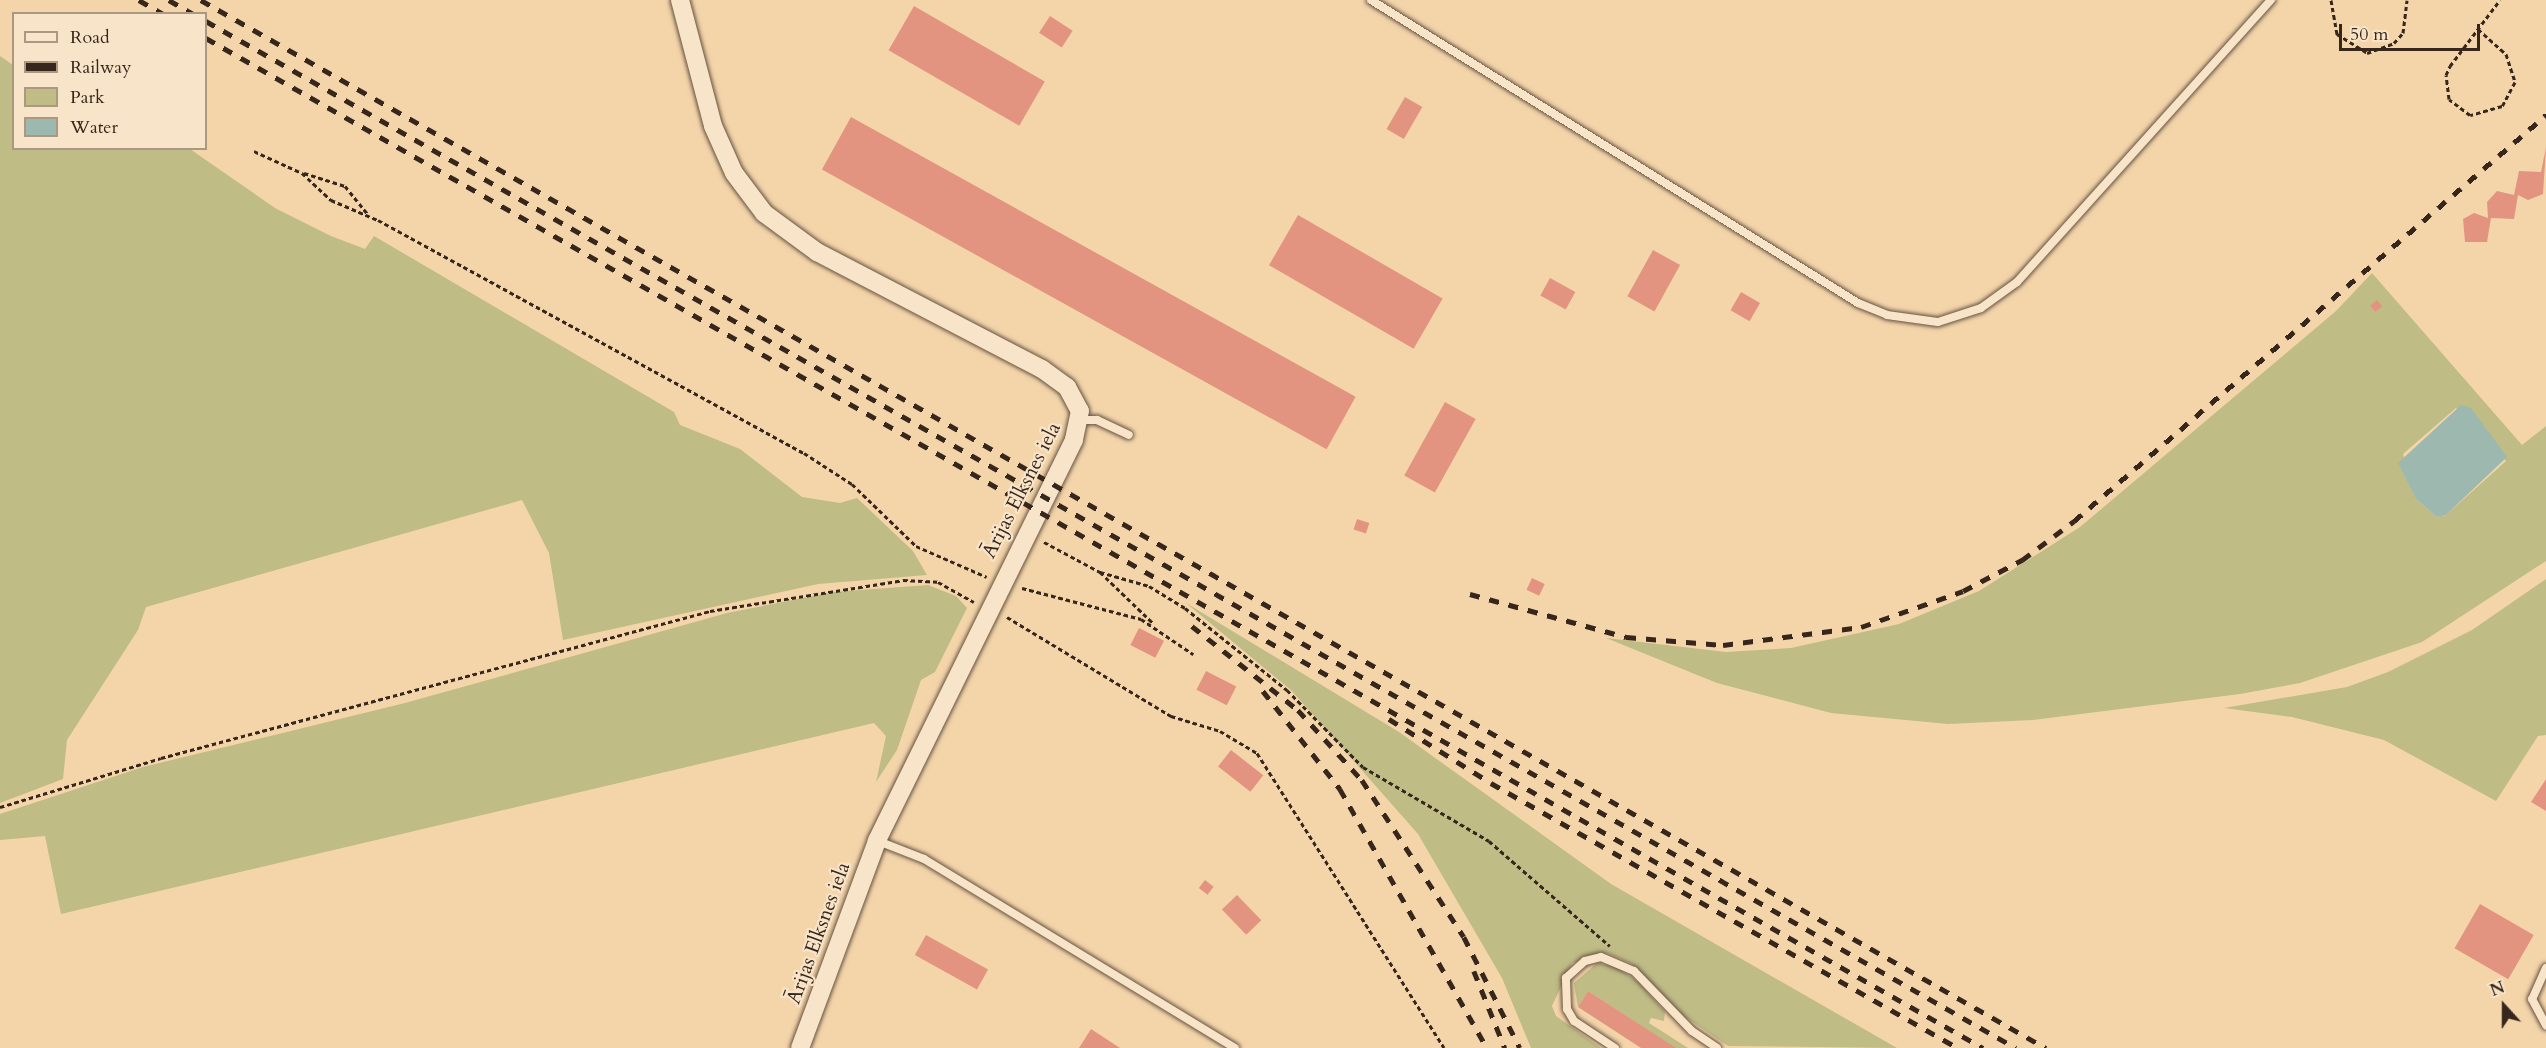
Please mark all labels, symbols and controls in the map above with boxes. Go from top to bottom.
legend [12,12,207,150]
scale bar [2342,12,2483,50]
text: 50 m [2350,22,2389,47]
text: Road [70,25,110,50]
text: Railway [70,55,132,80]
text: Park [70,85,105,110]
text: Water [70,115,118,140]
street label: Ārijas Elksnes iela [976,418,1066,562]
street label: Ārijas Elksnes iela [781,859,855,1007]
north arrow [2474,976,2534,1036]
text: N [2487,976,2508,1002]

